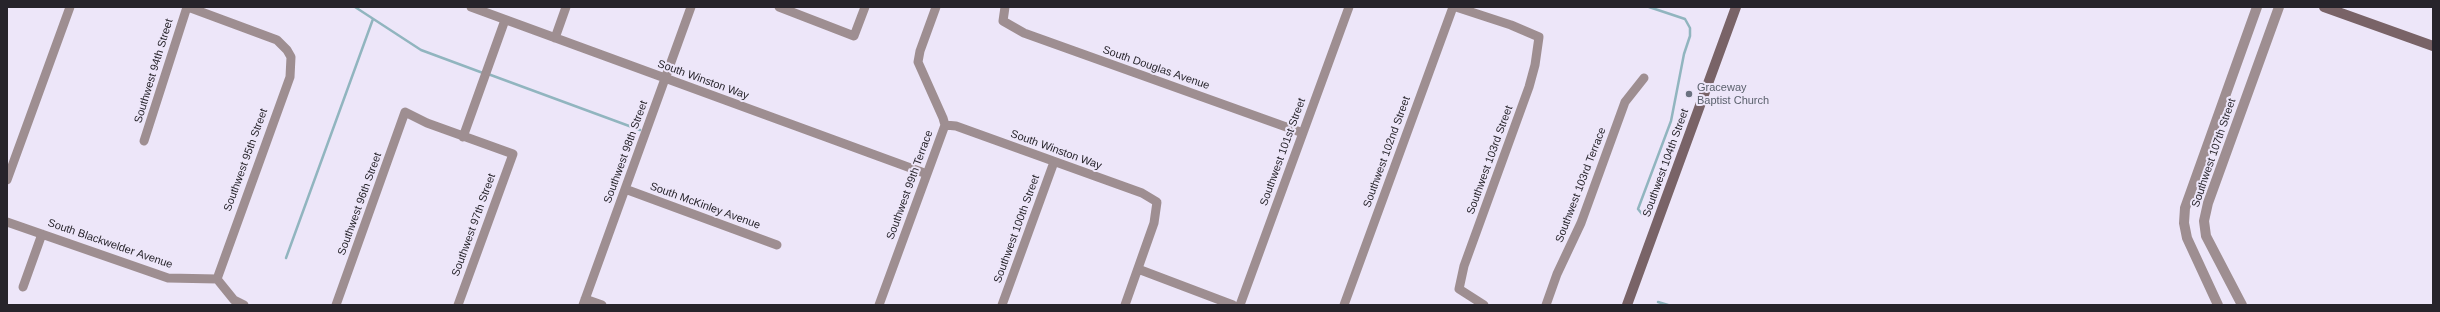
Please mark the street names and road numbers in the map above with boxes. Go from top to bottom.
street label: Southwest 94th Street [132,17,176,125]
street label: South Douglas Avenue [1101,43,1211,93]
street label: South Winston Way [656,57,750,103]
street label: Southwest 102nd Street [1361,95,1413,209]
street label: Southwest 101st Street [1257,96,1309,208]
street label: Southwest 107th Street [2189,97,2239,209]
street label: Southwest 98th Street [601,99,651,205]
street label: Southwest 103rd Street [1464,104,1516,216]
street label: Southwest 95th Street [221,107,271,213]
street label: Southwest 104th Street [1640,107,1692,219]
street label: Southwest 103rd Terrace [1553,126,1609,244]
street label: South Winston Way [1009,127,1103,173]
street label: Southwest 99th Terrace [884,128,936,242]
street label: Southwest 96th Street [335,151,385,257]
street label: Southwest 97th Street [449,172,499,278]
street label: Southwest 100th Street [991,173,1043,285]
street label: South McKinley Avenue [648,180,762,232]
street label: South Blackwelder Avenue [46,216,174,272]

